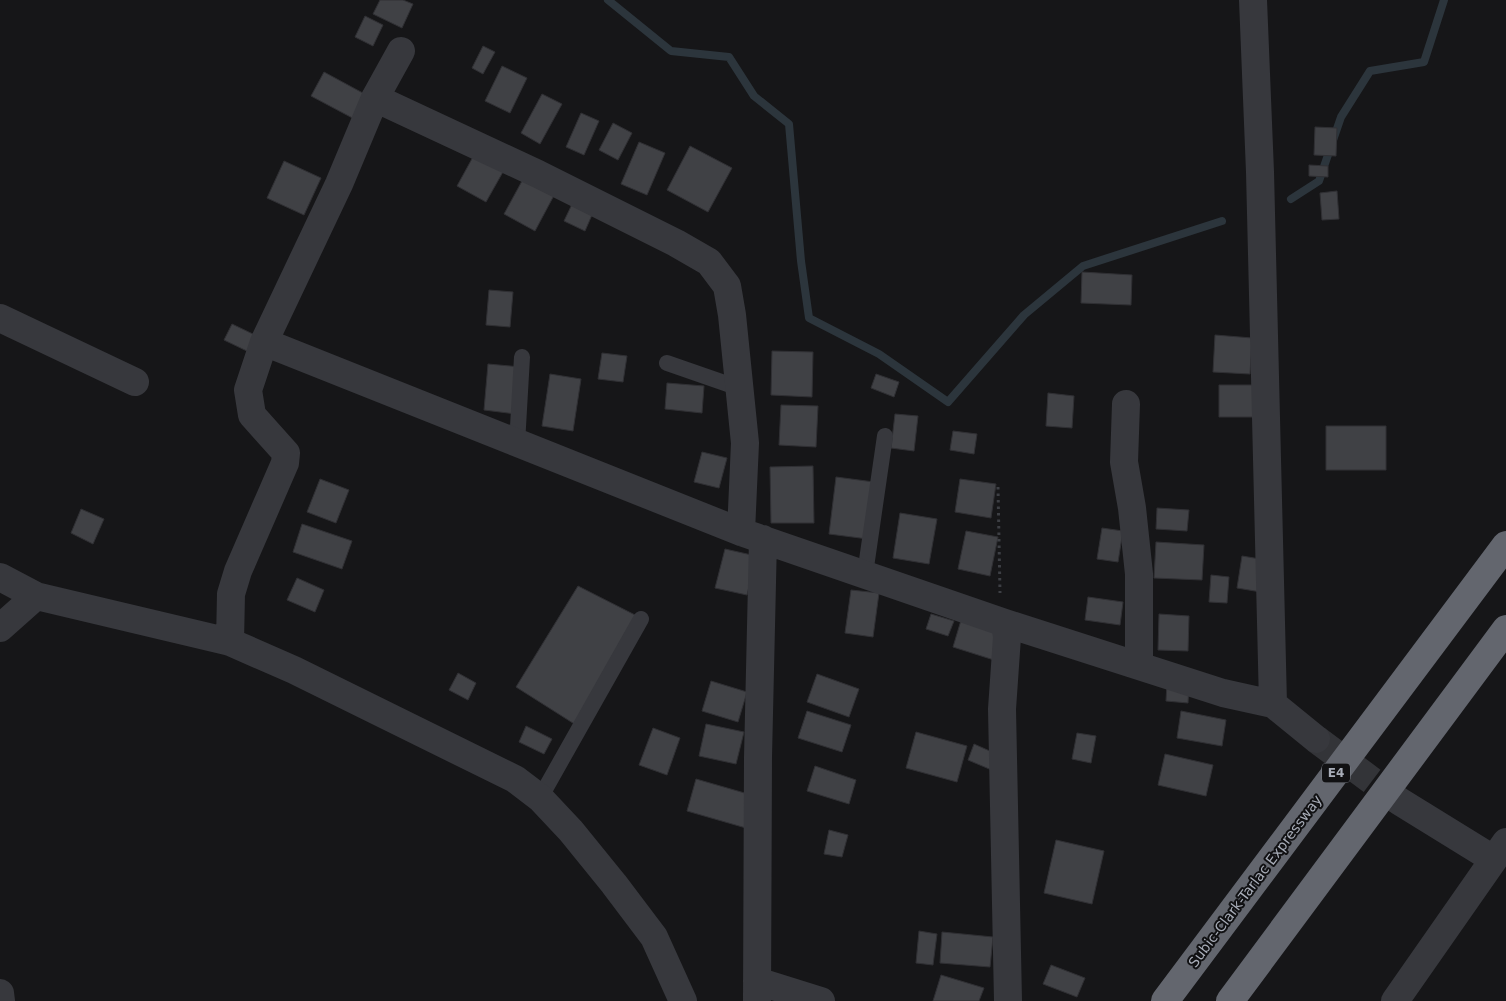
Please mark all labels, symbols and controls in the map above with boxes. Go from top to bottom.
road number: E4 [1322,764,1350,782]
street label: Subic-Clark-Tarlac Expressway [1185,792,1325,970]

